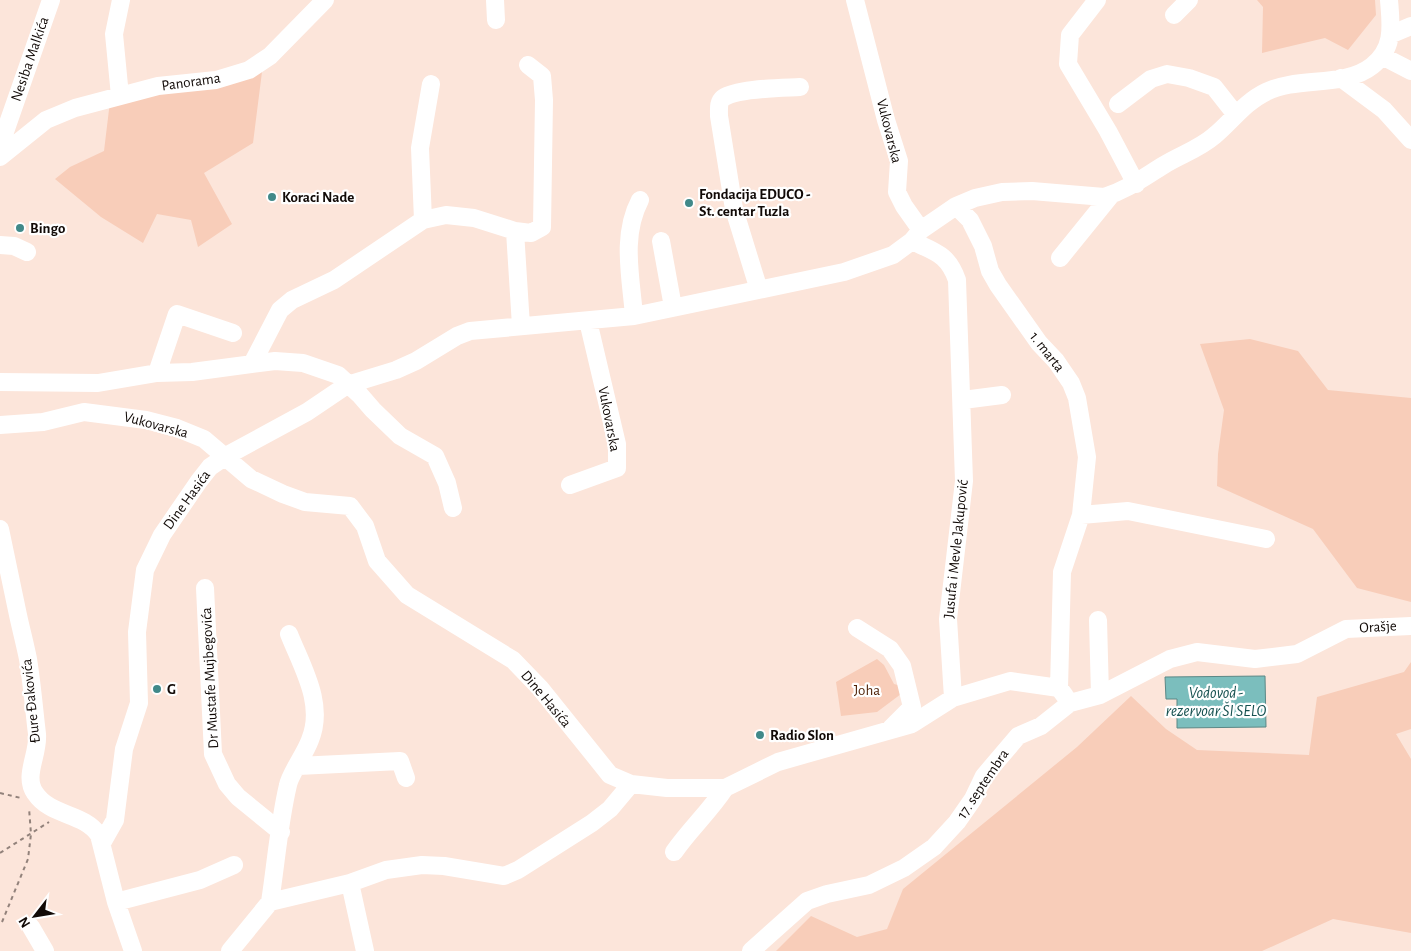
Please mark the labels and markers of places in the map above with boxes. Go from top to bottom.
place label: Fondacija EDUCO - St. centar Tuzla [699,187,811,219]
place label: Koraci Nade [282,190,354,205]
marker: Koraci Nade [266,191,278,203]
marker: Fondacija EDUCO - St. centar Tuzla [683,197,695,209]
place label: Bingo [30,221,65,236]
marker: Bingo [14,222,26,234]
place label: G [167,682,176,697]
marker: G [151,683,163,695]
place label: Radio Slon [770,728,834,743]
marker: Radio Slon [754,729,766,741]

